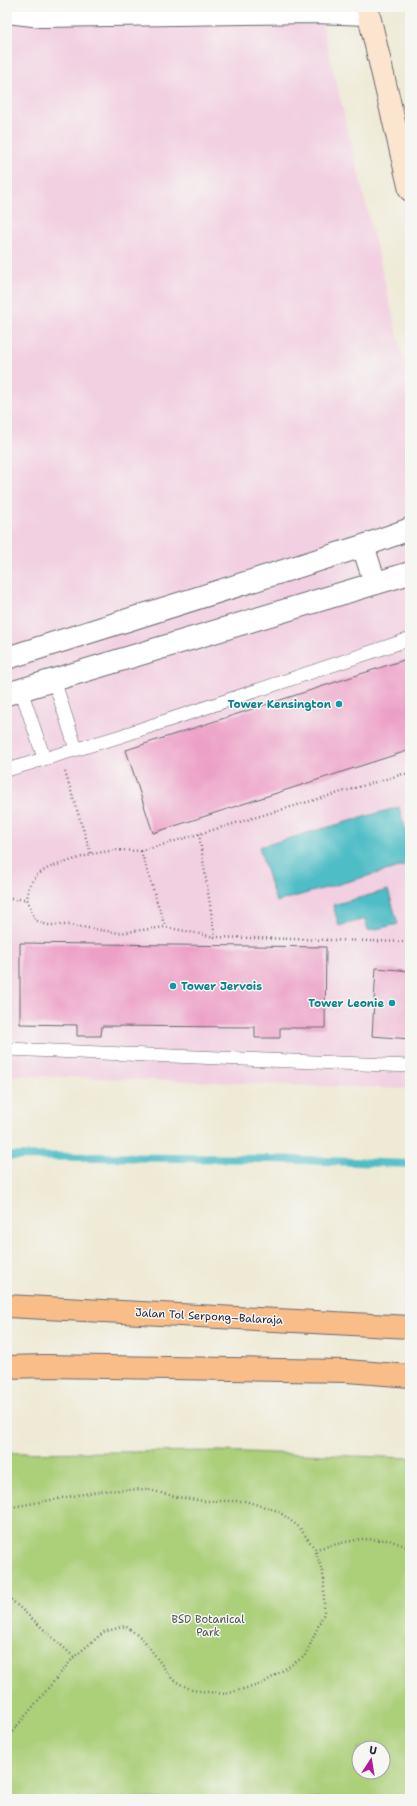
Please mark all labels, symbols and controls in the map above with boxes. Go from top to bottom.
place label: Tower Kensington [228,697,332,712]
marker: Tower Kensington [334,699,344,709]
place label: Tower Jervois [181,979,262,994]
marker: Tower Jervois [168,981,178,991]
place label: Tower Leonie [308,996,384,1011]
marker: Tower Leonie [387,998,397,1008]
street label: Jalan Tol Serpong–Balaraja [135,1305,283,1328]
park label: BSD Botanical Park [171,1612,245,1640]
north arrow [351,1740,391,1780]
text: U [368,1743,378,1759]

